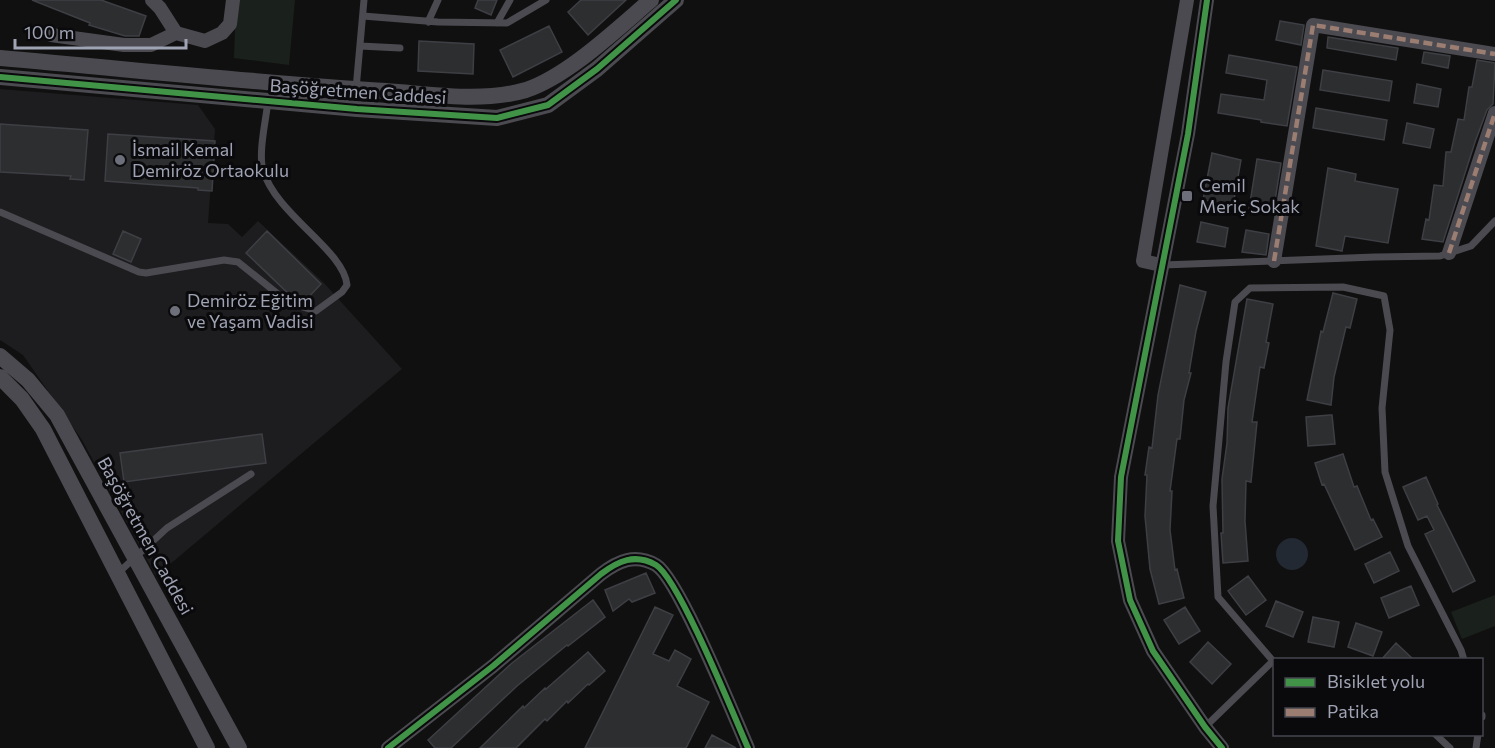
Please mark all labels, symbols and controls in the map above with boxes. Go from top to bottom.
scale bar [15,12,186,50]
text: 100 m [24,21,74,43]
street label: Başöğretmen Caddesi [269,74,447,108]
place label: İsmail Kemal Demiröz Ortaokulu [132,138,289,181]
marker: İsmail Kemal Demiröz Ortaokulu [113,153,127,167]
place label: Cemil Meriç Sokak [1199,174,1300,217]
marker: Cemil Meriç Sokak [1180,189,1194,203]
place label: Demiröz Eğitim ve Yaşam Vadisi [187,289,314,332]
marker: Demiröz Eğitim ve Yaşam Vadisi [168,304,182,318]
street label: Başöğretmen Caddesi [93,453,198,618]
legend [1273,658,1483,736]
text: Bisiklet yolu [1327,670,1425,692]
text: Patika [1327,700,1379,722]

